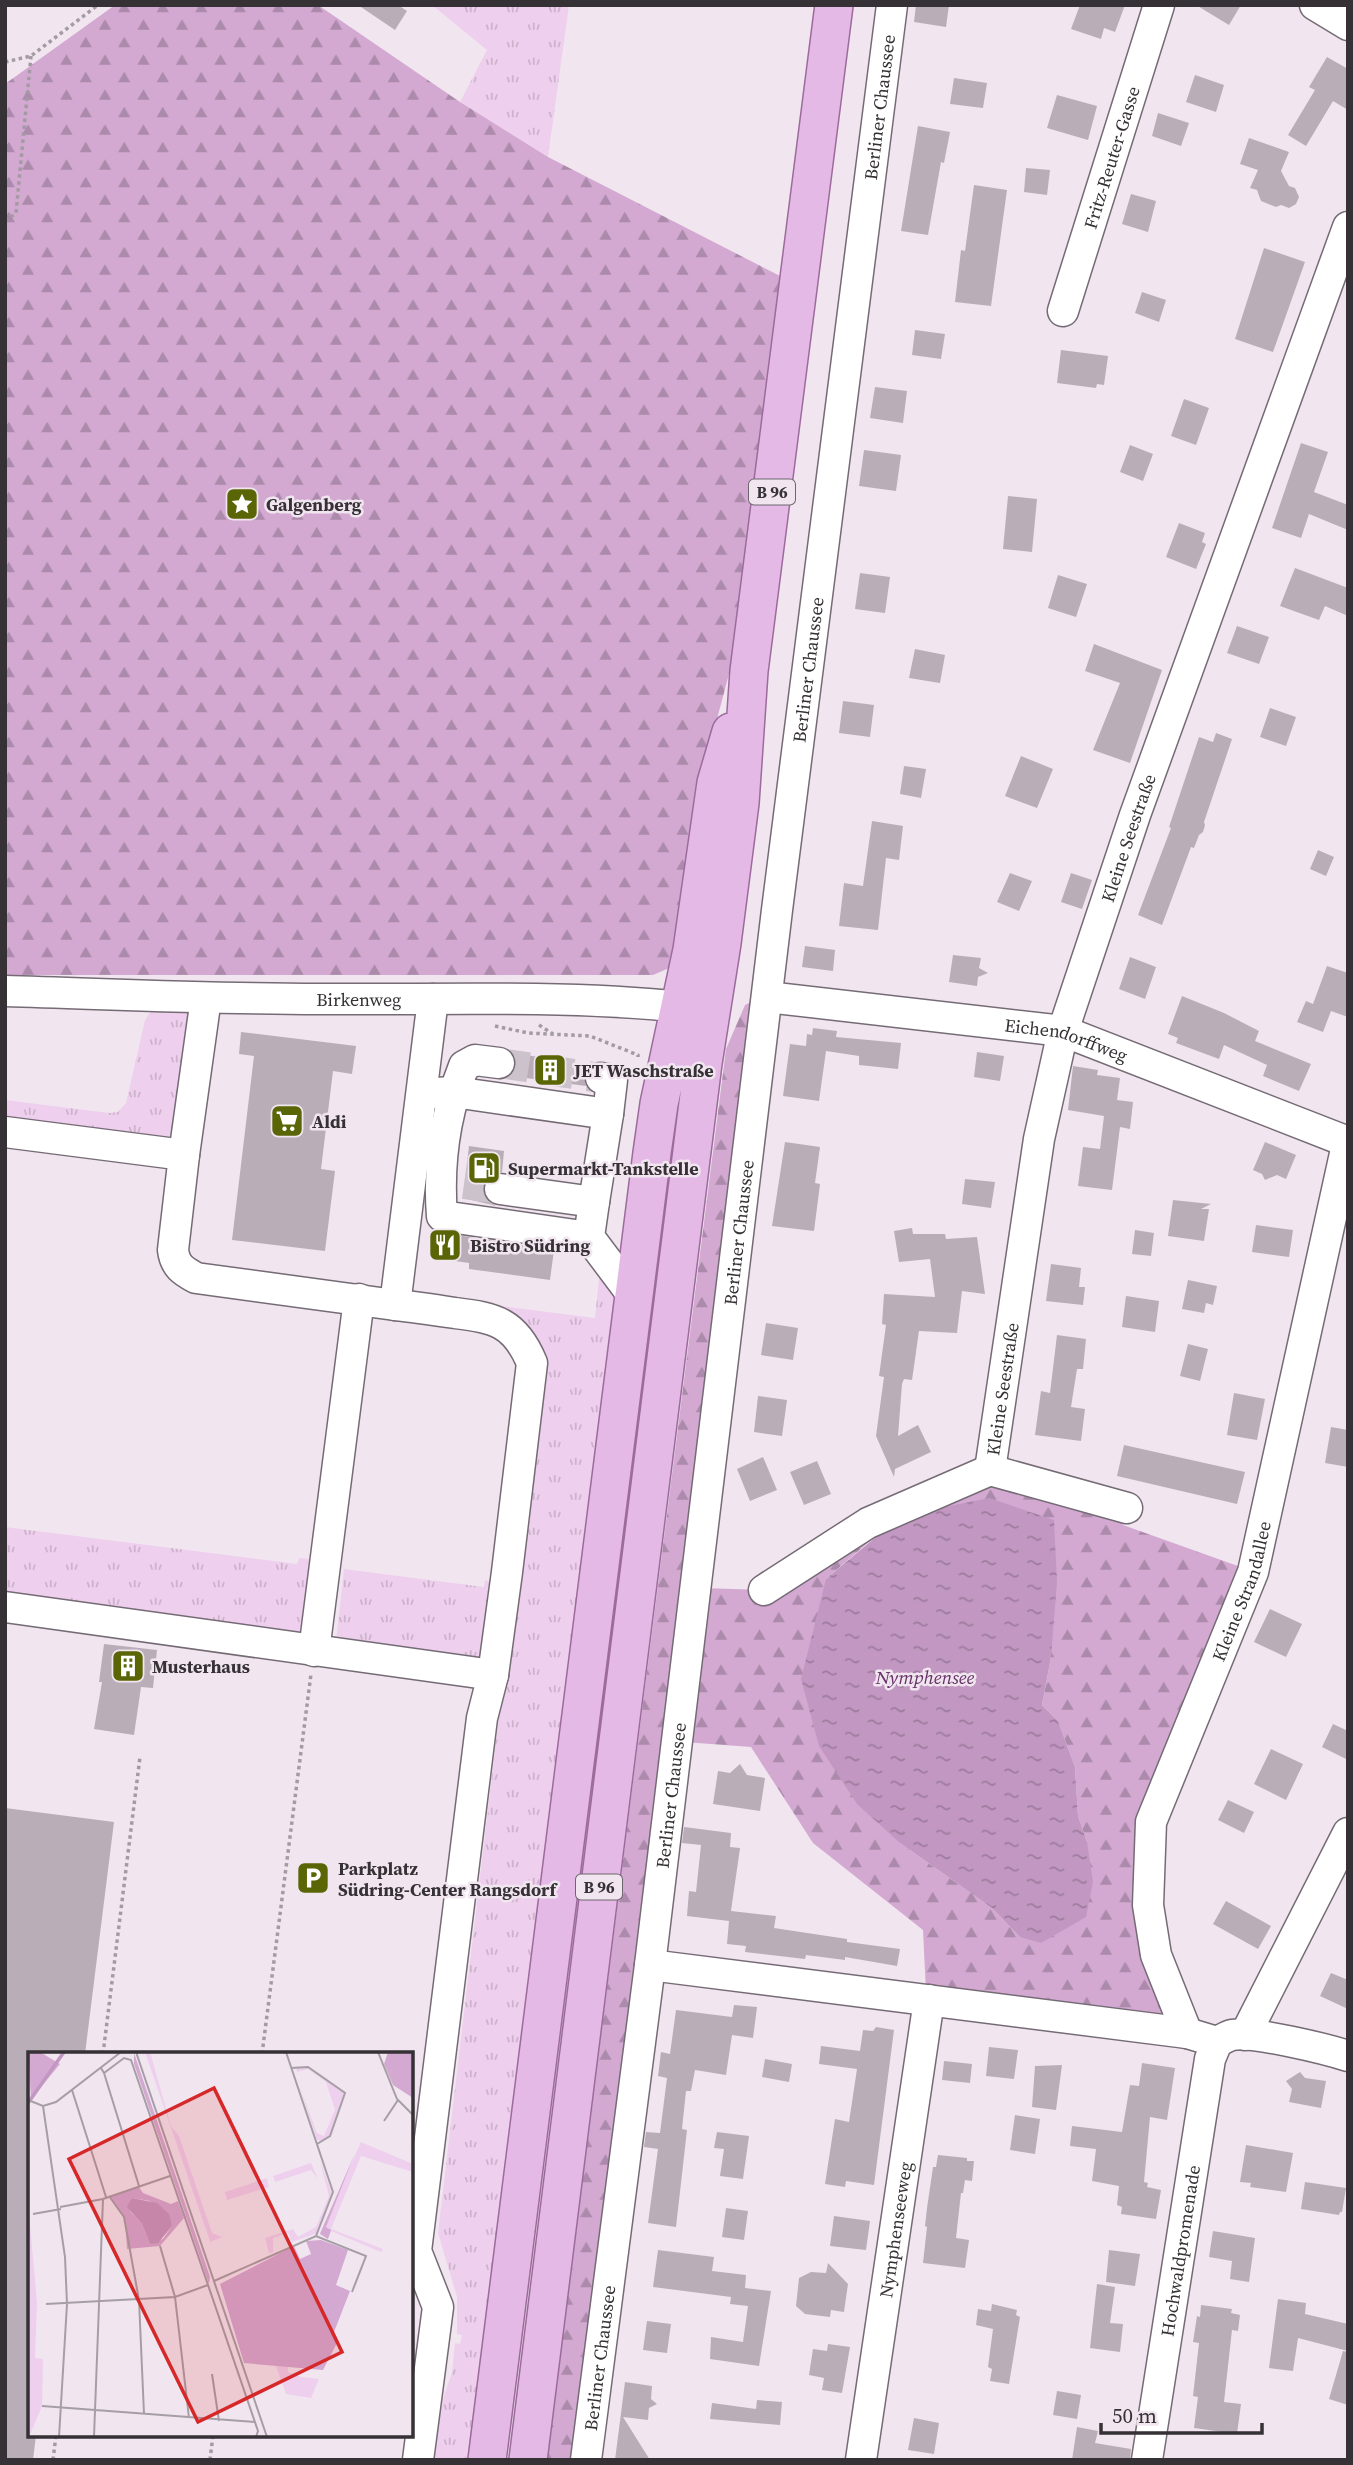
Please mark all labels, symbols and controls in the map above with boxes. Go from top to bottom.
street label: Berliner Chaussee [857,33,901,181]
street label: Fritz-Reuter-Gasse [1077,83,1145,232]
road number: B 96 [749,480,795,505]
place icon: Galgenberg [223,485,261,523]
place label: Galgenberg [266,492,362,517]
street label: Berliner Chaussee [786,595,829,744]
street label: Kleine Seestraße [1094,770,1161,905]
street label: Birkenweg [316,986,401,1012]
street label: Eichendorffweg [1003,1012,1132,1068]
building icon: JET Waschstraße [531,1051,569,1089]
place label: JET Waschstraße [573,1058,714,1083]
supermarket icon: Aldi [268,1102,306,1140]
place label: Aldi [312,1109,347,1134]
fuel station icon: Supermarkt-Tankstelle [465,1149,503,1187]
place label: Supermarkt-Tankstelle [508,1156,699,1181]
street label: Berliner Chaussee [717,1158,759,1307]
restaurant icon: Bistro Südring [426,1226,464,1264]
place label: Bistro Südring [470,1233,590,1258]
street label: Kleine Seestraße [980,1321,1024,1457]
street label: Kleine Strandallee [1206,1519,1276,1665]
building icon: Musterhaus [109,1647,147,1685]
place label: Musterhaus [152,1654,250,1679]
water label: Nymphensee [875,1664,975,1690]
street label: Berliner Chaussee [649,1721,692,1870]
place label: Parkplatz Südring-Center Rangsdorf [338,1856,558,1902]
parking icon: Parkplatz Südring-Center Rangsdorf [294,1859,332,1897]
road number: B 96 [576,1874,622,1899]
inset map [28,2052,413,2437]
street label: Nymphenseeweg [873,2160,917,2299]
street label: Hochwaldpromenade [1154,2163,1206,2338]
street label: Berliner Chaussee [577,2284,621,2432]
scale bar [1101,2392,1262,2436]
text: 50 m [1112,2401,1157,2430]

